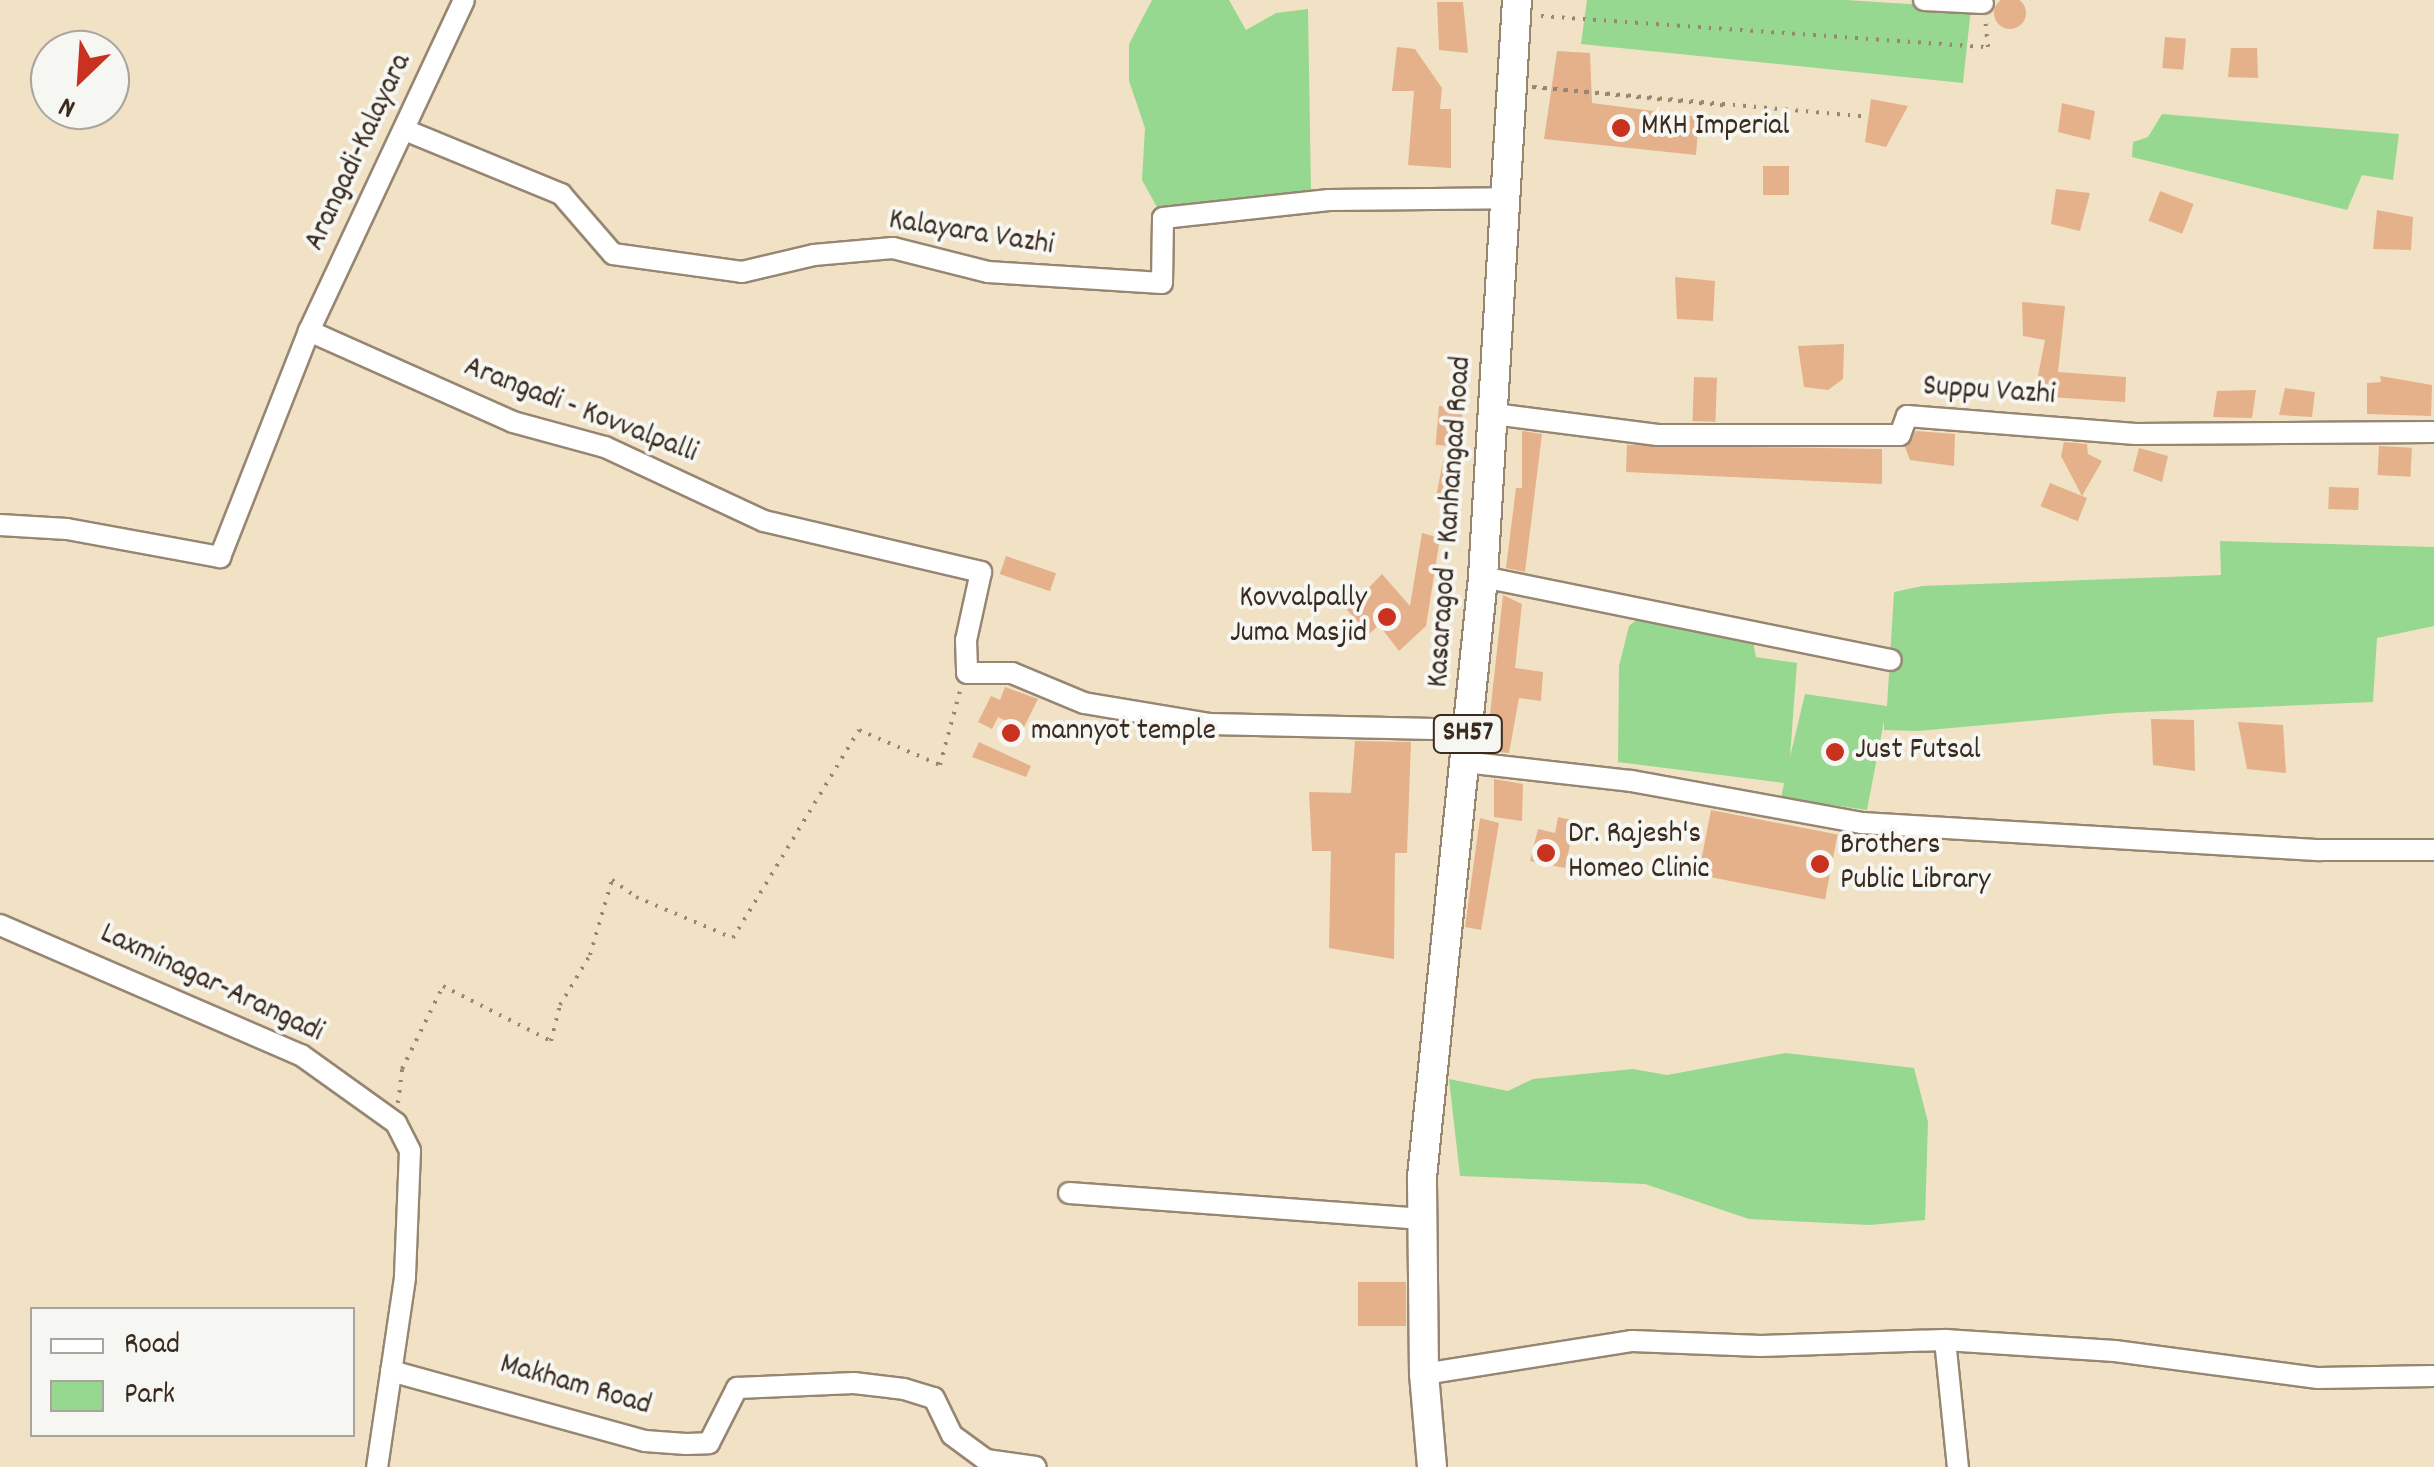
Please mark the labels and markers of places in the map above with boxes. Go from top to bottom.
place label: MKH Imperial [1641,110,1789,146]
marker: MKH Imperial [1610,117,1632,139]
place label: Kovvalpally Juma Masjid [1230,582,1367,652]
marker: Kovvalpally Juma Masjid [1376,606,1398,628]
place label: mannyot temple [1031,715,1216,751]
marker: mannyot temple [1000,722,1022,744]
place label: Just Futsal [1855,734,1981,770]
marker: Just Futsal [1824,741,1846,763]
place label: Dr. Rajesh's Homeo Clinic [1568,818,1710,888]
place label: Brothers Public Library [1840,829,1990,900]
marker: Dr. Rajesh's Homeo Clinic [1533,840,1559,866]
marker: Brothers Public Library [1809,853,1831,875]

